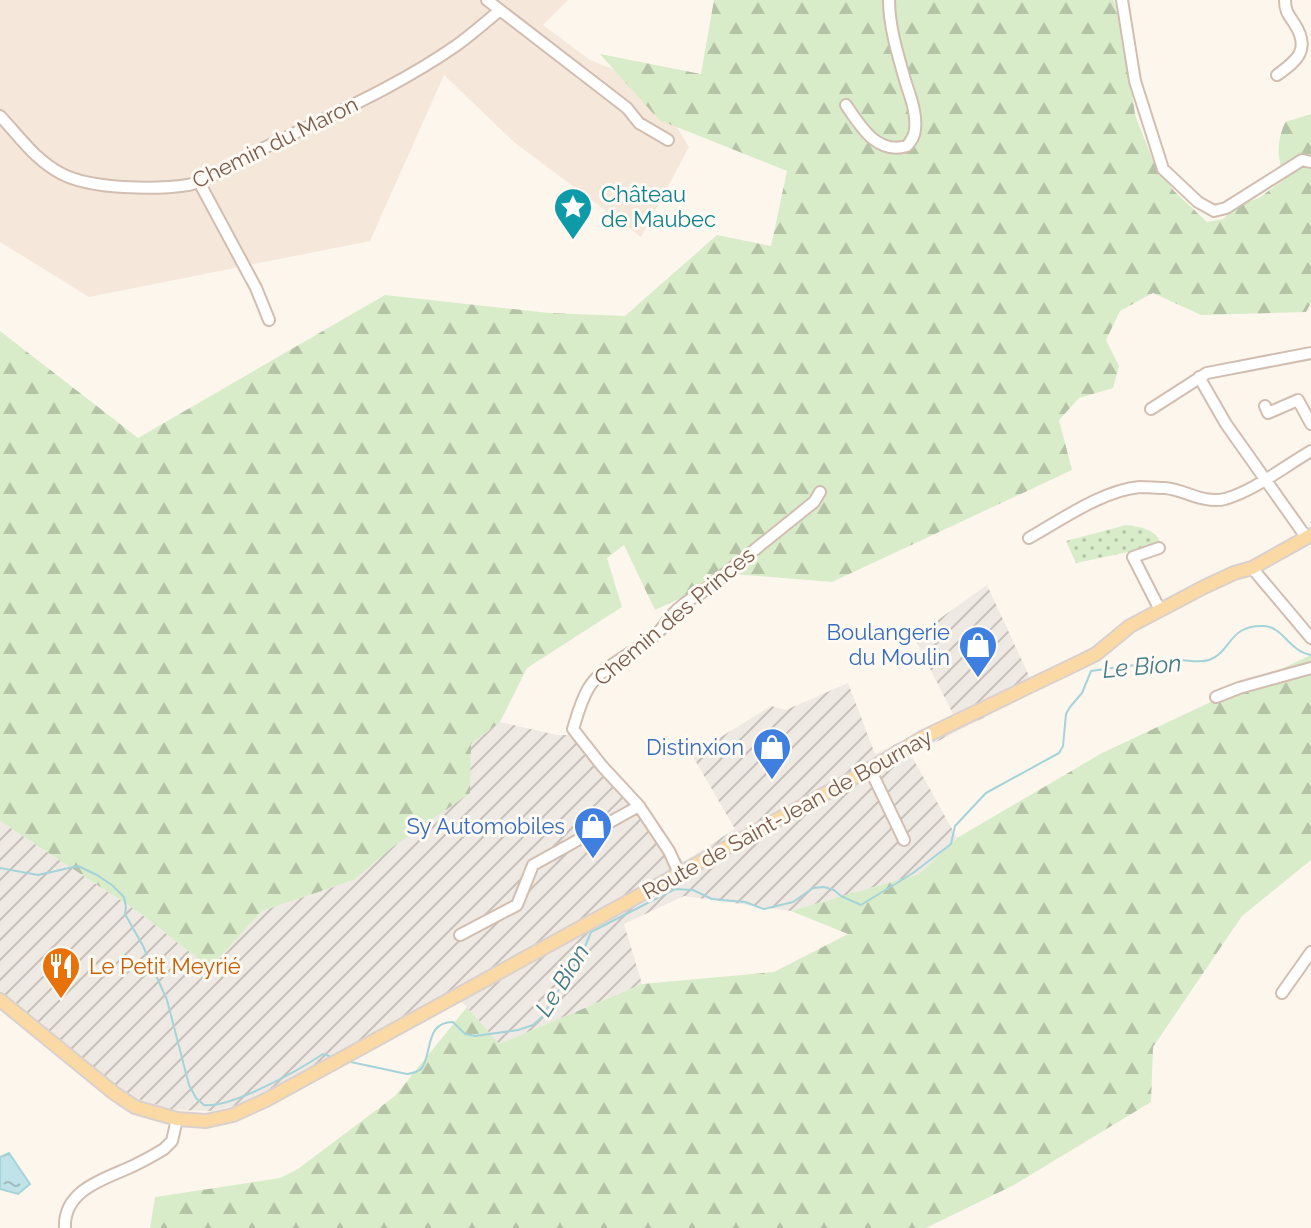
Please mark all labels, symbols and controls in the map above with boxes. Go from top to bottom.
street label: Chemin du Maron [188,91,362,193]
place label: Château de Maubec [601,181,716,232]
place icon: Château de Maubec [552,186,594,241]
street label: Chemin des Princes [588,541,760,691]
place label: Boulangerie du Moulin [826,619,950,670]
shop icon: Boulangerie du Moulin [957,624,999,679]
water label: Le Bion [1101,648,1183,684]
street label: Route de Saint-Jean de Bournay [638,723,936,905]
shop icon: Distinxion [751,726,793,781]
place label: Distinxion [646,734,744,760]
shop icon: Sy Automobiles [572,805,614,860]
place label: Sy Automobiles [407,813,565,839]
water label: Le Bion [529,939,595,1021]
restaurant icon: Le Petit Meyrié [40,945,82,1000]
place label: Le Petit Meyrié [89,953,241,979]

